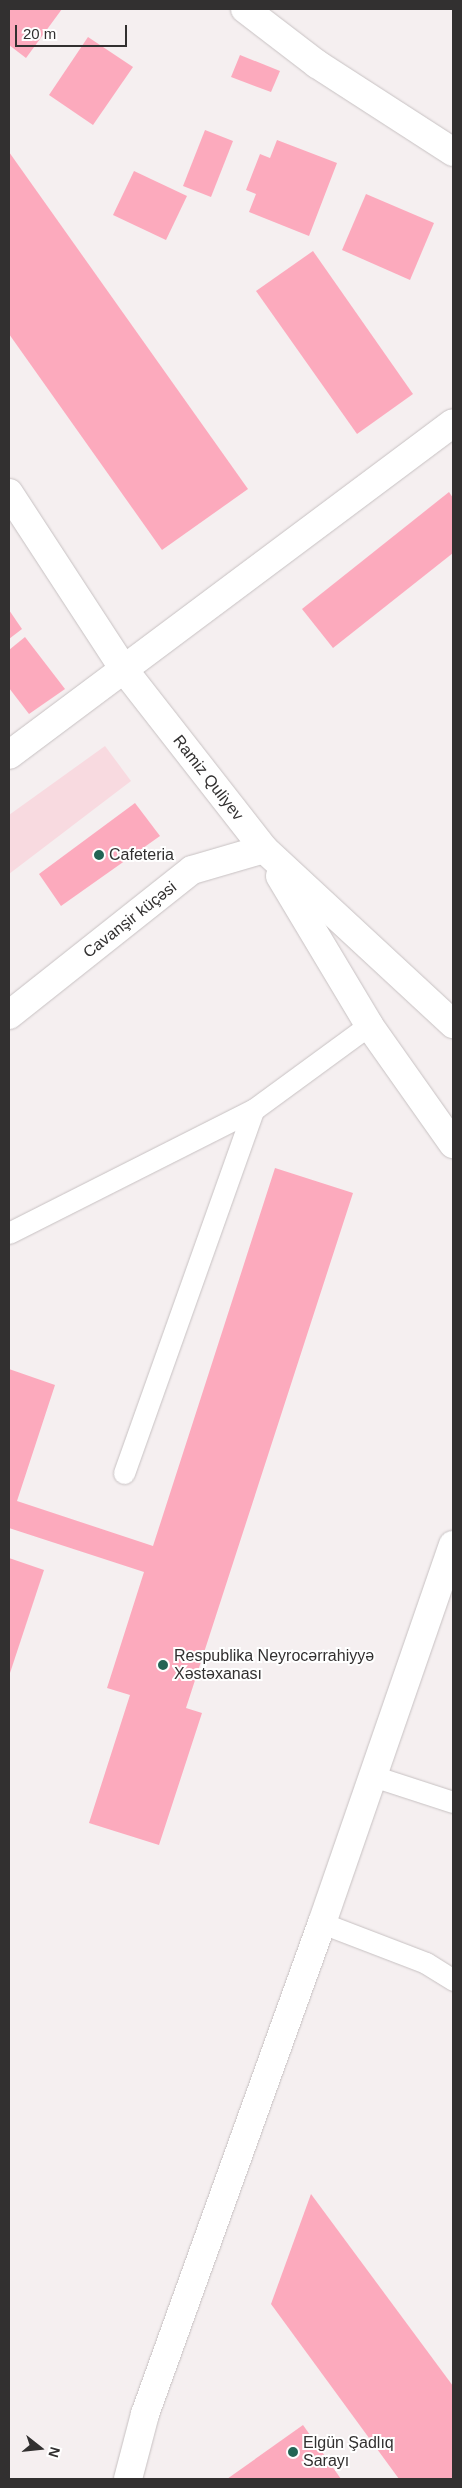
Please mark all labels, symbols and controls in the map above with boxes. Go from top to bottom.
scale bar [18,15,130,47]
text: 20 m [23,25,56,42]
street label: Ramiz Quliyev [169,731,247,825]
place label: Cafeteria [109,845,174,865]
marker: Cafeteria [93,849,105,861]
street label: Cavanşir küçəsi [80,878,180,962]
place label: Respublika Neyrocərrahiyyə Xəstəxanası [174,1646,374,1684]
marker: Respublika Neyrocərrahiyyə Xəstəxanası [156,1658,170,1672]
north arrow [15,2423,65,2473]
place label: Elgün Şadlıq Sarayı [303,2433,394,2471]
text: N [45,2445,64,2459]
marker: Elgün Şadlıq Sarayı [287,2446,299,2458]

